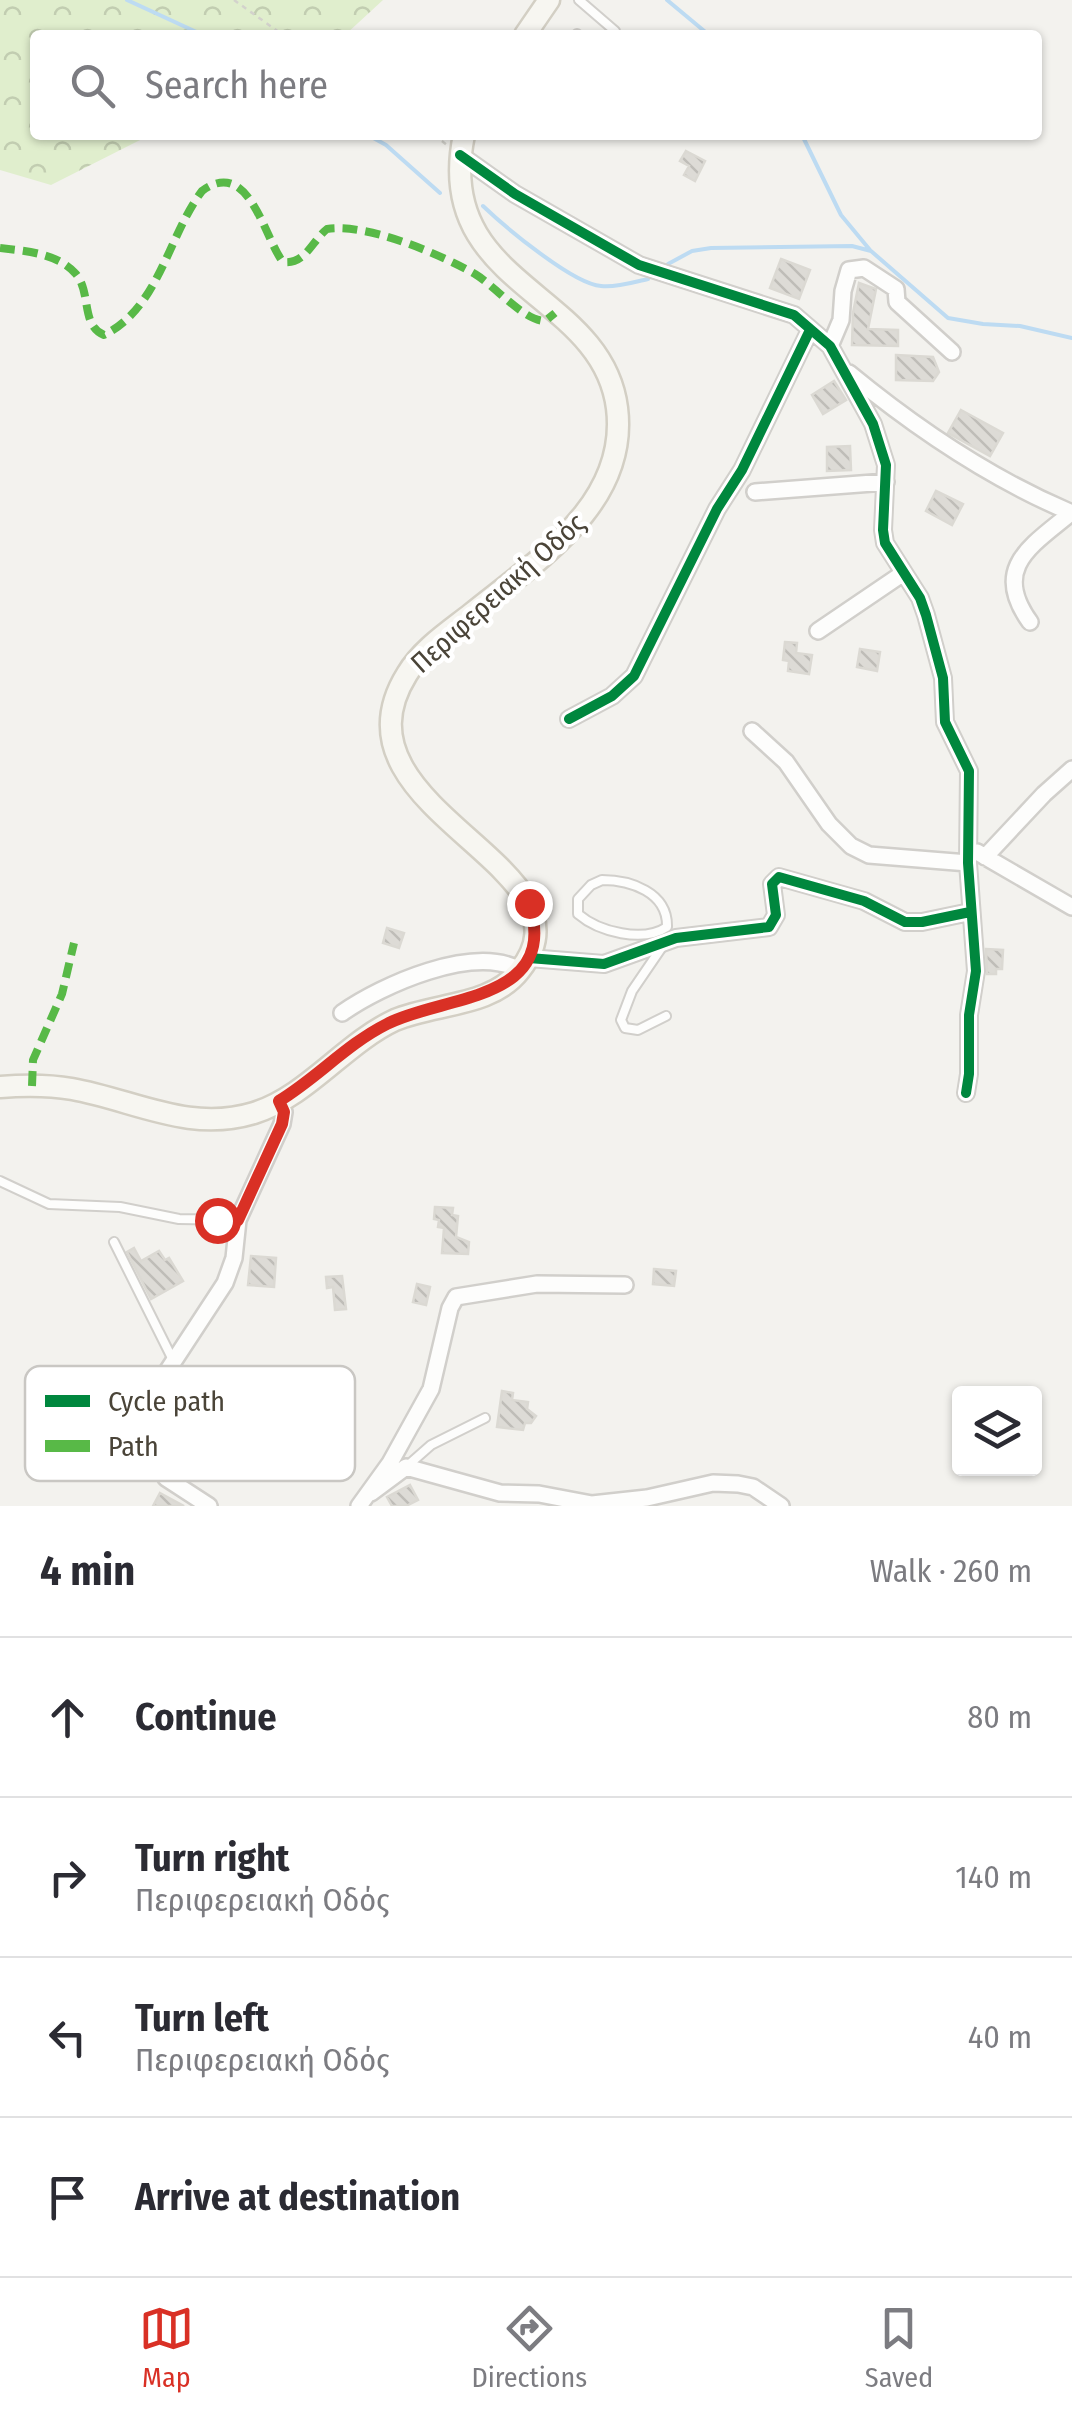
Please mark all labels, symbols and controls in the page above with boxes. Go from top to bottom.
search box [30,30,1042,140]
icon: search [65,58,120,113]
text: Search here [145,62,328,108]
street label: Περιφερειακή Οδός [404,506,592,680]
route end [507,881,553,927]
route start [195,1198,241,1244]
legend [25,1366,355,1481]
text: Cycle path [108,1385,225,1418]
map controls [952,1386,1042,1476]
button: layers [952,1386,1042,1476]
text: Path [108,1430,159,1463]
text: 4 min [40,1546,135,1596]
text: Walk · 260 m [870,1552,1032,1590]
icon: ahead [40,1690,95,1745]
text: Continue [135,1694,276,1740]
text: 80 m [967,1698,1032,1736]
text: Turn right [135,1835,289,1881]
icon: right [40,1850,95,1905]
text: 140 m [955,1858,1032,1896]
text: Περιφερειακή Οδός [135,1881,390,1919]
text: Turn left [135,1995,269,2041]
icon: left [40,2010,95,2065]
text: 40 m [968,2018,1032,2056]
text: Περιφερειακή Οδός [135,2041,390,2079]
icon: arrive [40,2170,95,2225]
text: Arrive at destination [135,2174,460,2220]
tab: Map [139,2301,194,2394]
tab: Directions [471,2301,587,2394]
tab: Saved [865,2301,933,2394]

